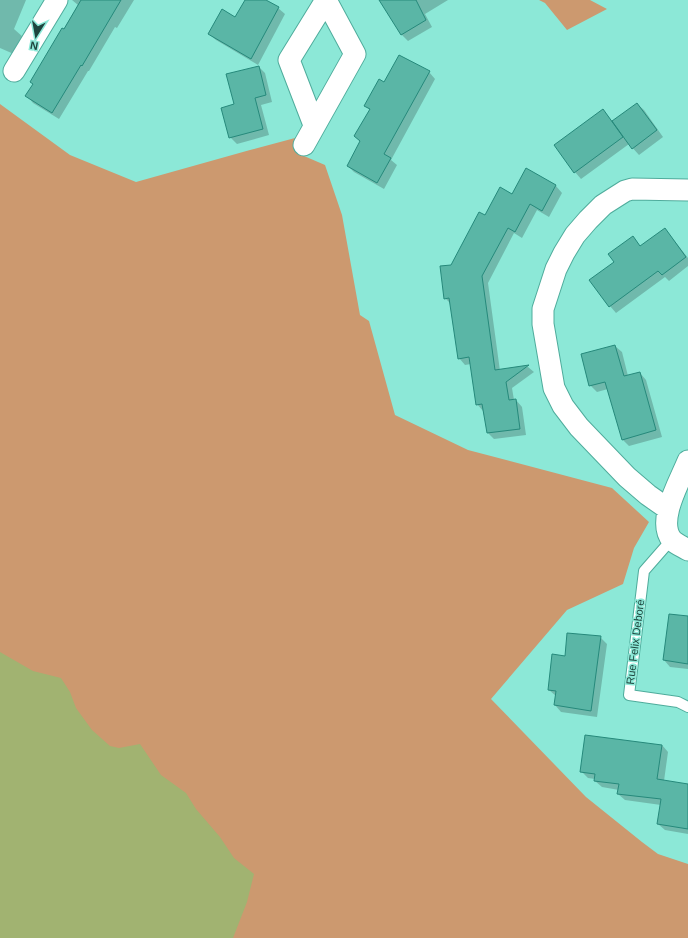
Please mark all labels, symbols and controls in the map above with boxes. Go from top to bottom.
north arrow [16,16,56,56]
text: N [29,39,39,52]
street label: Rue Felix Deboré [624,599,646,685]

